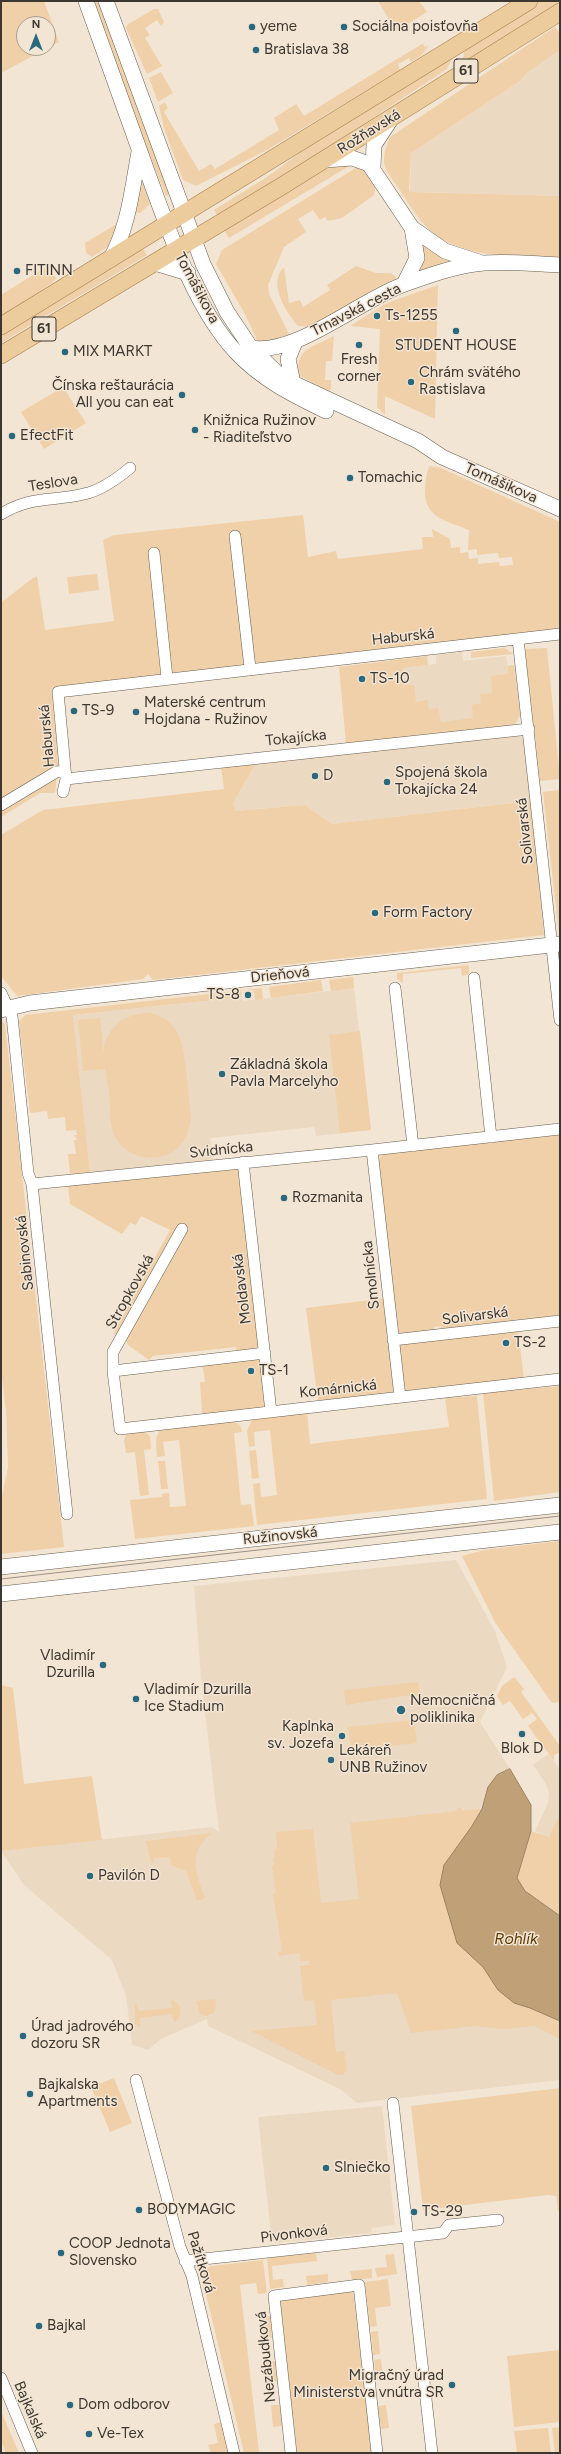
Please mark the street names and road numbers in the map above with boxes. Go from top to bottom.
road number: 61 [454,59,478,83]
street label: Rožňavská [334,106,404,158]
street label: Tomášikova [171,249,223,327]
street label: Trnavská cesta [308,280,404,340]
road number: 61 [32,317,56,341]
street label: Tomášikova [462,459,540,507]
street label: Teslova [27,470,79,496]
street label: Haburská [371,625,435,649]
street label: Haburská [35,704,59,768]
street label: Tokajícka [265,726,327,750]
street label: Solivarská [513,797,537,865]
street label: Drieňová [250,963,310,987]
street label: Svidnícka [188,1138,254,1162]
street label: Sabinovská [12,1214,38,1292]
street label: Smolnícka [358,1240,384,1310]
street label: Stropkovská [102,1251,158,1333]
street label: Moldavská [229,1253,255,1325]
street label: Solivarská [441,1303,509,1329]
street label: Komárnická [298,1376,378,1402]
street label: Ružinovská [242,1523,318,1549]
street label: Pivonková [259,2221,329,2247]
street label: Pažítková [183,2229,219,2295]
street label: Nezábudková [252,2310,280,2404]
street label: Bajkalská [10,2379,50,2441]

